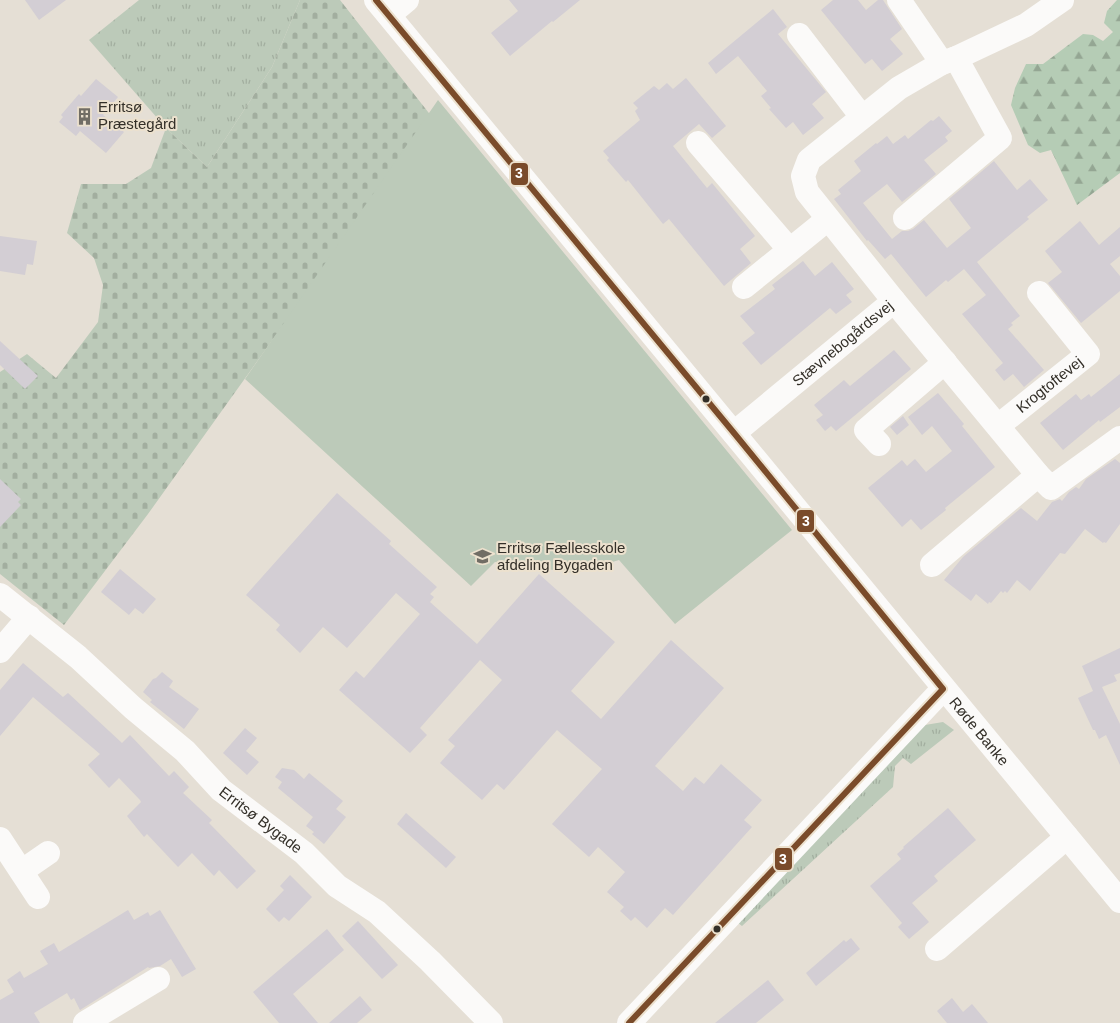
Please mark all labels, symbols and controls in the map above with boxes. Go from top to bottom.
place label: Erritsø Præstegård [98,98,176,132]
building icon: Erritsø Præstegård [74,106,94,126]
line badge: 3 [510,162,529,186]
text: 3 [515,165,523,181]
street label: Stævnebogårdsvej [789,297,896,389]
street label: Krogtoftevej [1013,353,1086,416]
unlabelled marker [701,394,711,404]
line badge: 3 [796,509,815,533]
text: 3 [802,513,810,529]
place label: Erritsø Fællesskole afdeling Bygaden [497,539,625,573]
school or university icon: Erritsø Fællesskole afdeling Bygaden [473,547,493,567]
street label: Røde Banke [946,694,1012,769]
street label: Erritsø Bygade [216,783,306,856]
line badge: 3 [774,847,793,871]
text: 3 [779,851,787,867]
unlabelled marker [712,924,722,934]

